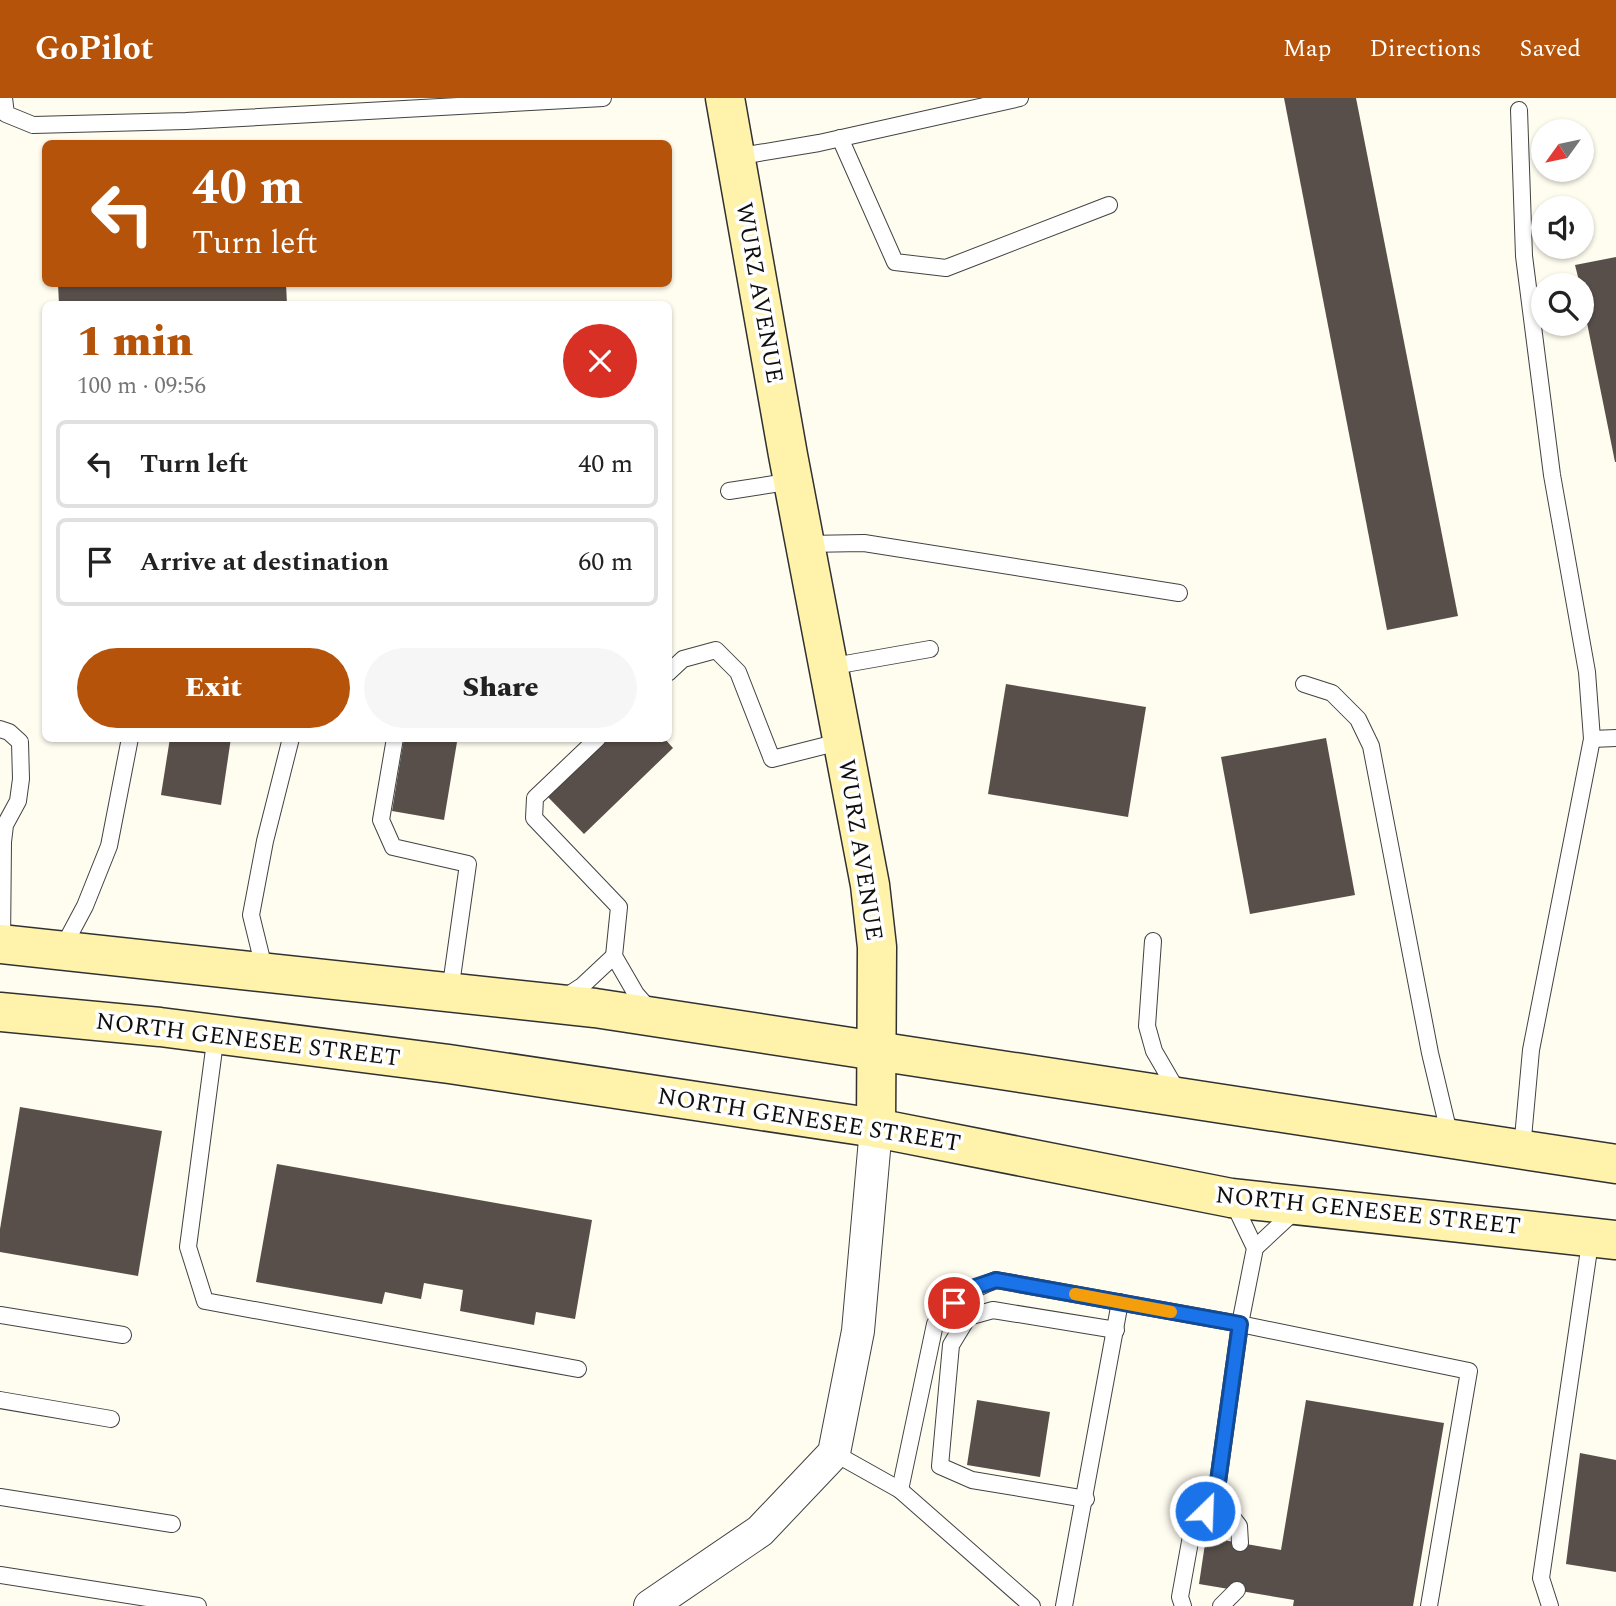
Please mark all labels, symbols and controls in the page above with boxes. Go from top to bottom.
text: GoPilot [35,24,154,74]
text: Map [1283,31,1331,67]
text: Directions [1369,31,1481,67]
text: Saved [1519,31,1581,67]
north arrow [1531,119,1594,182]
map controls [1531,119,1594,336]
text: 40 m [192,151,303,226]
icon: left [77,168,168,259]
button: sound [1531,196,1594,259]
street label: WURZ AVENUE [725,200,793,386]
text: Turn left [192,219,318,268]
button: search [1531,273,1594,336]
text: 1 min [77,311,193,374]
button: close [563,324,637,398]
text: 100 m · 09:56 [77,369,206,404]
text: Turn left [140,444,248,484]
text: 40 m [578,444,633,484]
icon: left [81,445,119,483]
text: Arrive at destination [140,542,389,582]
text: 60 m [578,542,633,582]
icon: arrive [81,543,119,581]
button: Exit [77,648,350,728]
button: Share [364,648,637,728]
street label: WURZ AVENUE [828,757,892,943]
street label: NORTH GENESEE STREET [94,1003,402,1077]
street label: NORTH GENESEE STREET [655,1078,963,1162]
street label: NORTH GENESEE STREET [1214,1177,1522,1245]
pin [924,1273,984,1333]
icon: arrive [935,1284,973,1322]
position arrow [1168,1474,1242,1548]

